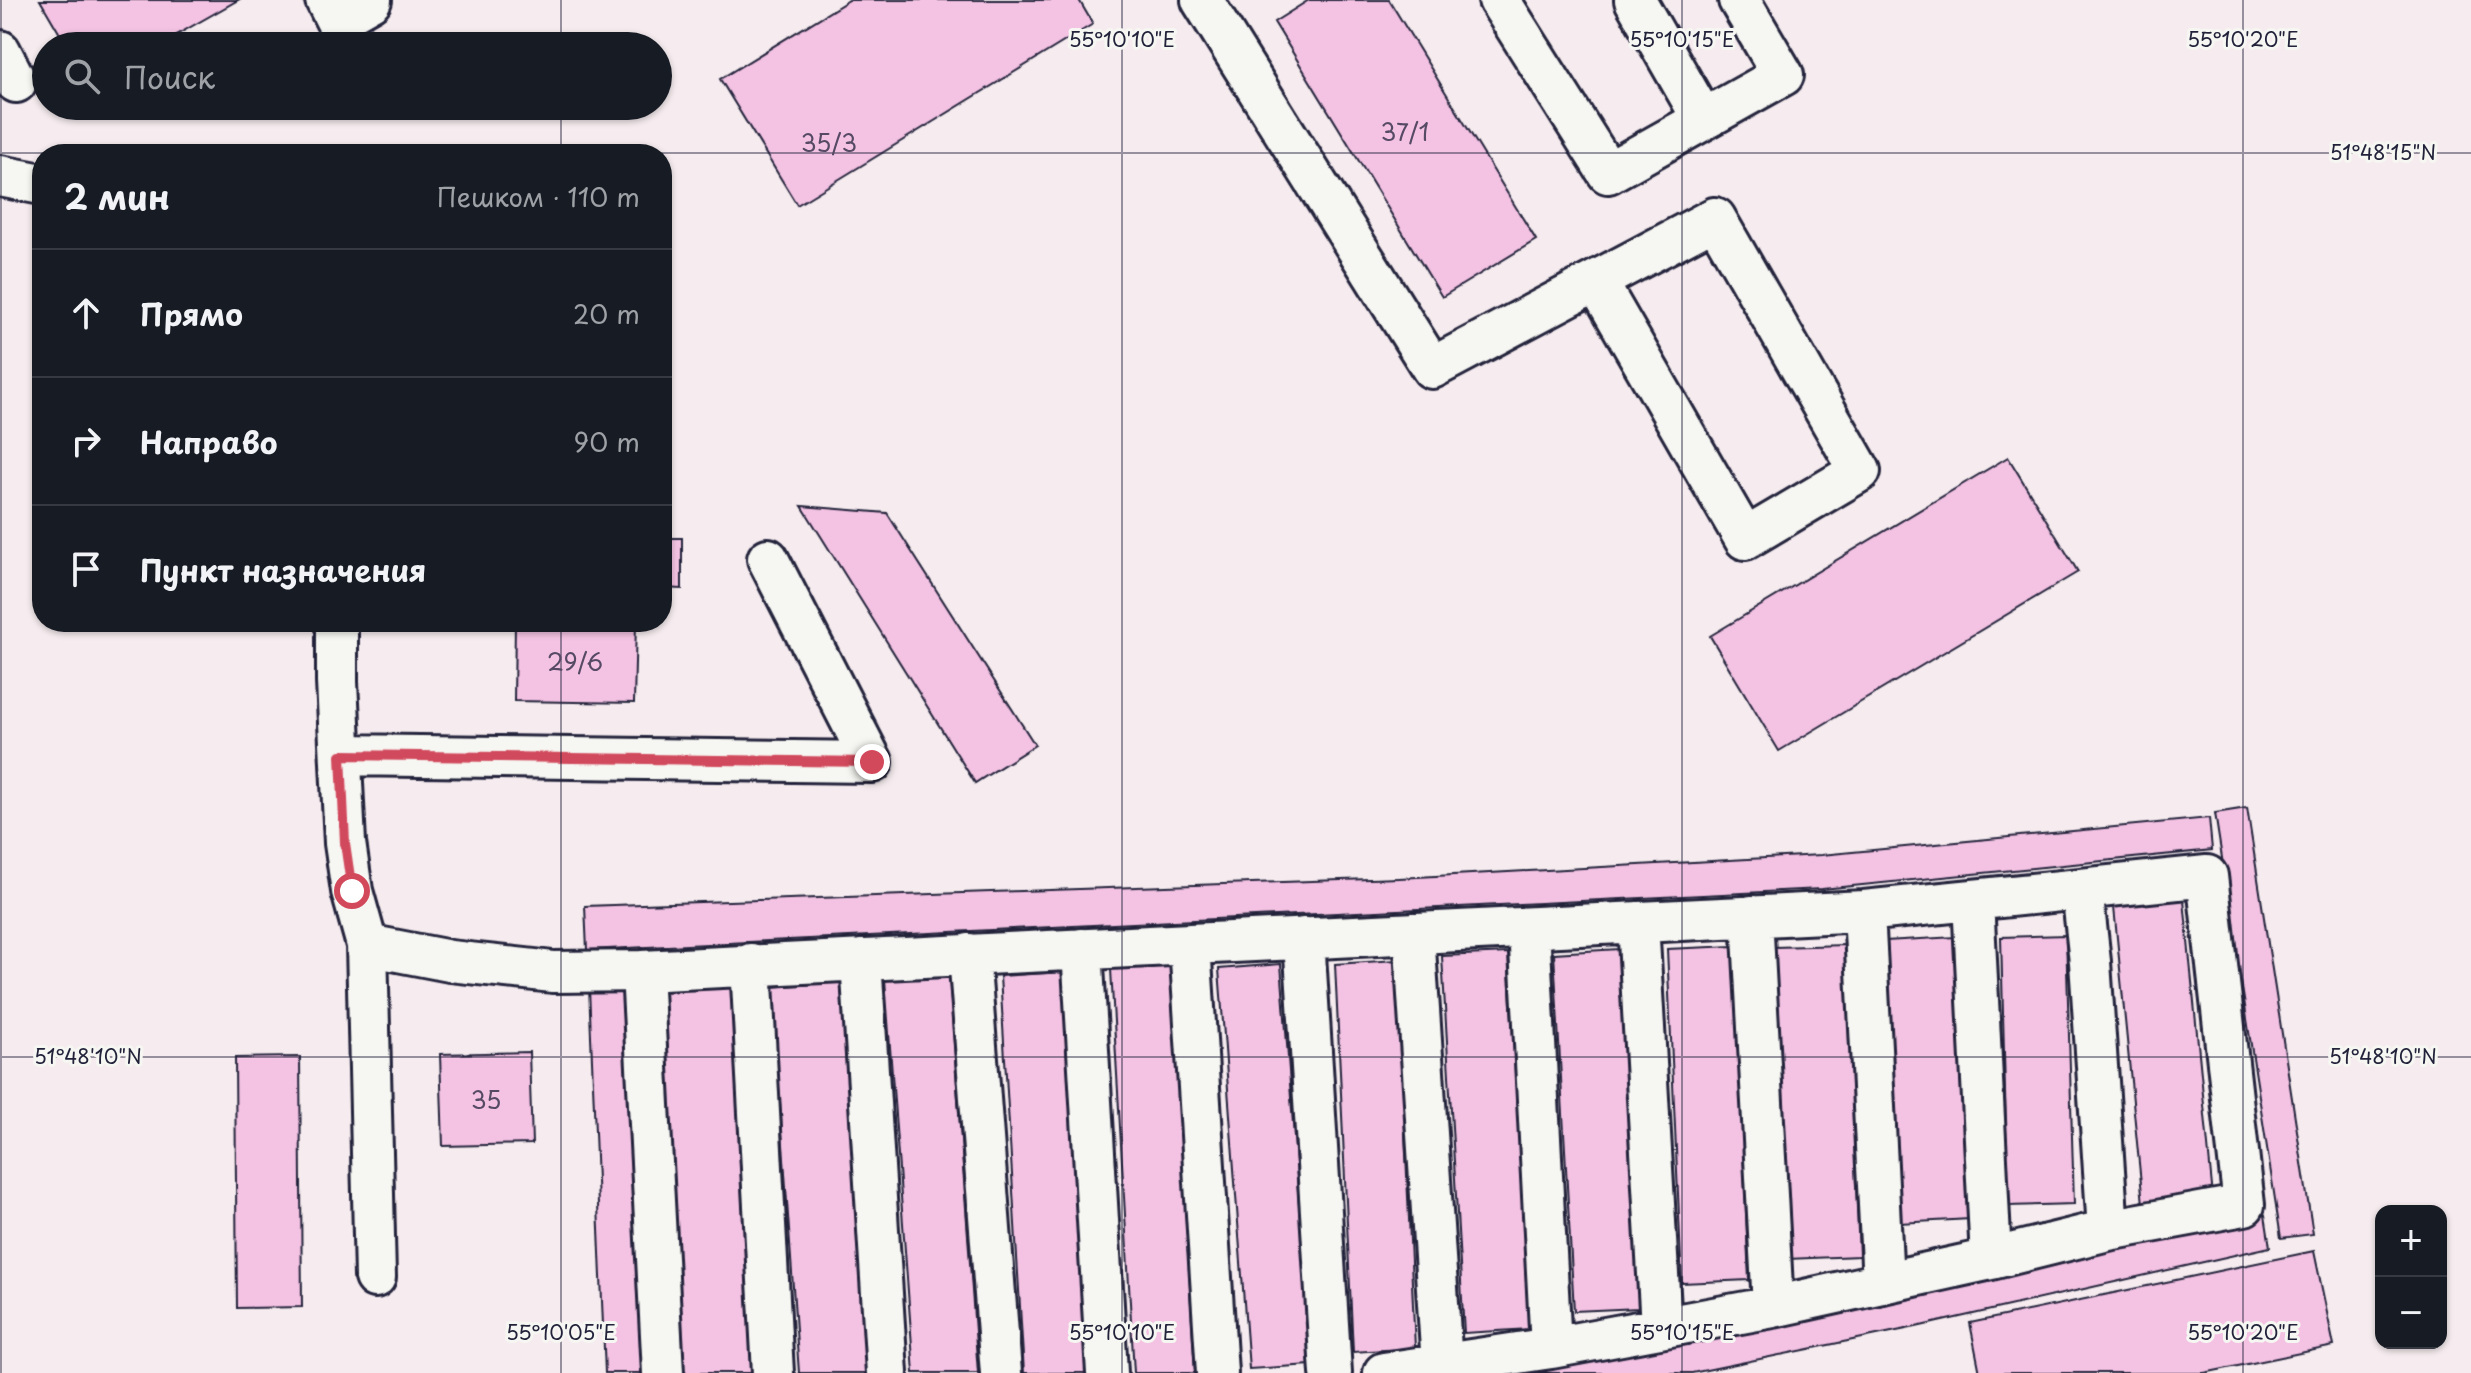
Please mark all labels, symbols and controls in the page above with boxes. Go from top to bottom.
text: 55°10'10"E [1069,24,1175,54]
text: 55°10'15"E [1630,24,1734,54]
text: 55°10'20"E [2187,24,2299,54]
search box [32,32,672,120]
icon: search [60,54,104,98]
text: Поиск [124,54,215,99]
house number: 37/1 [1381,113,1429,149]
house number: 35/3 [801,124,857,160]
text: 51°48'15"N [2330,137,2436,167]
text: 2 мин [64,170,170,222]
text: Пешком · 110 m [437,177,640,216]
icon: ahead [64,291,108,335]
text: Прямо [140,291,243,336]
text: 20 m [573,294,640,333]
icon: right [64,419,108,463]
text: Направо [140,419,278,464]
text: 90 m [573,422,640,461]
icon: arrive [64,547,108,591]
text: Пункт назначения [140,547,426,592]
house number: 29/6 [547,643,603,679]
route end [854,744,890,780]
route start [334,873,370,909]
text: 51°48'10"N [34,1041,142,1071]
text: 51°48'10"N [2329,1041,2437,1071]
house number: 35 [471,1081,501,1117]
map controls [2375,1205,2447,1349]
button: + [2375,1205,2447,1277]
button: − [2375,1277,2447,1349]
text: 55°10'05"E [506,1317,616,1347]
text: 55°10'10"E [1069,1317,1175,1347]
text: 55°10'15"E [1630,1317,1734,1347]
text: 55°10'20"E [2187,1317,2299,1347]

